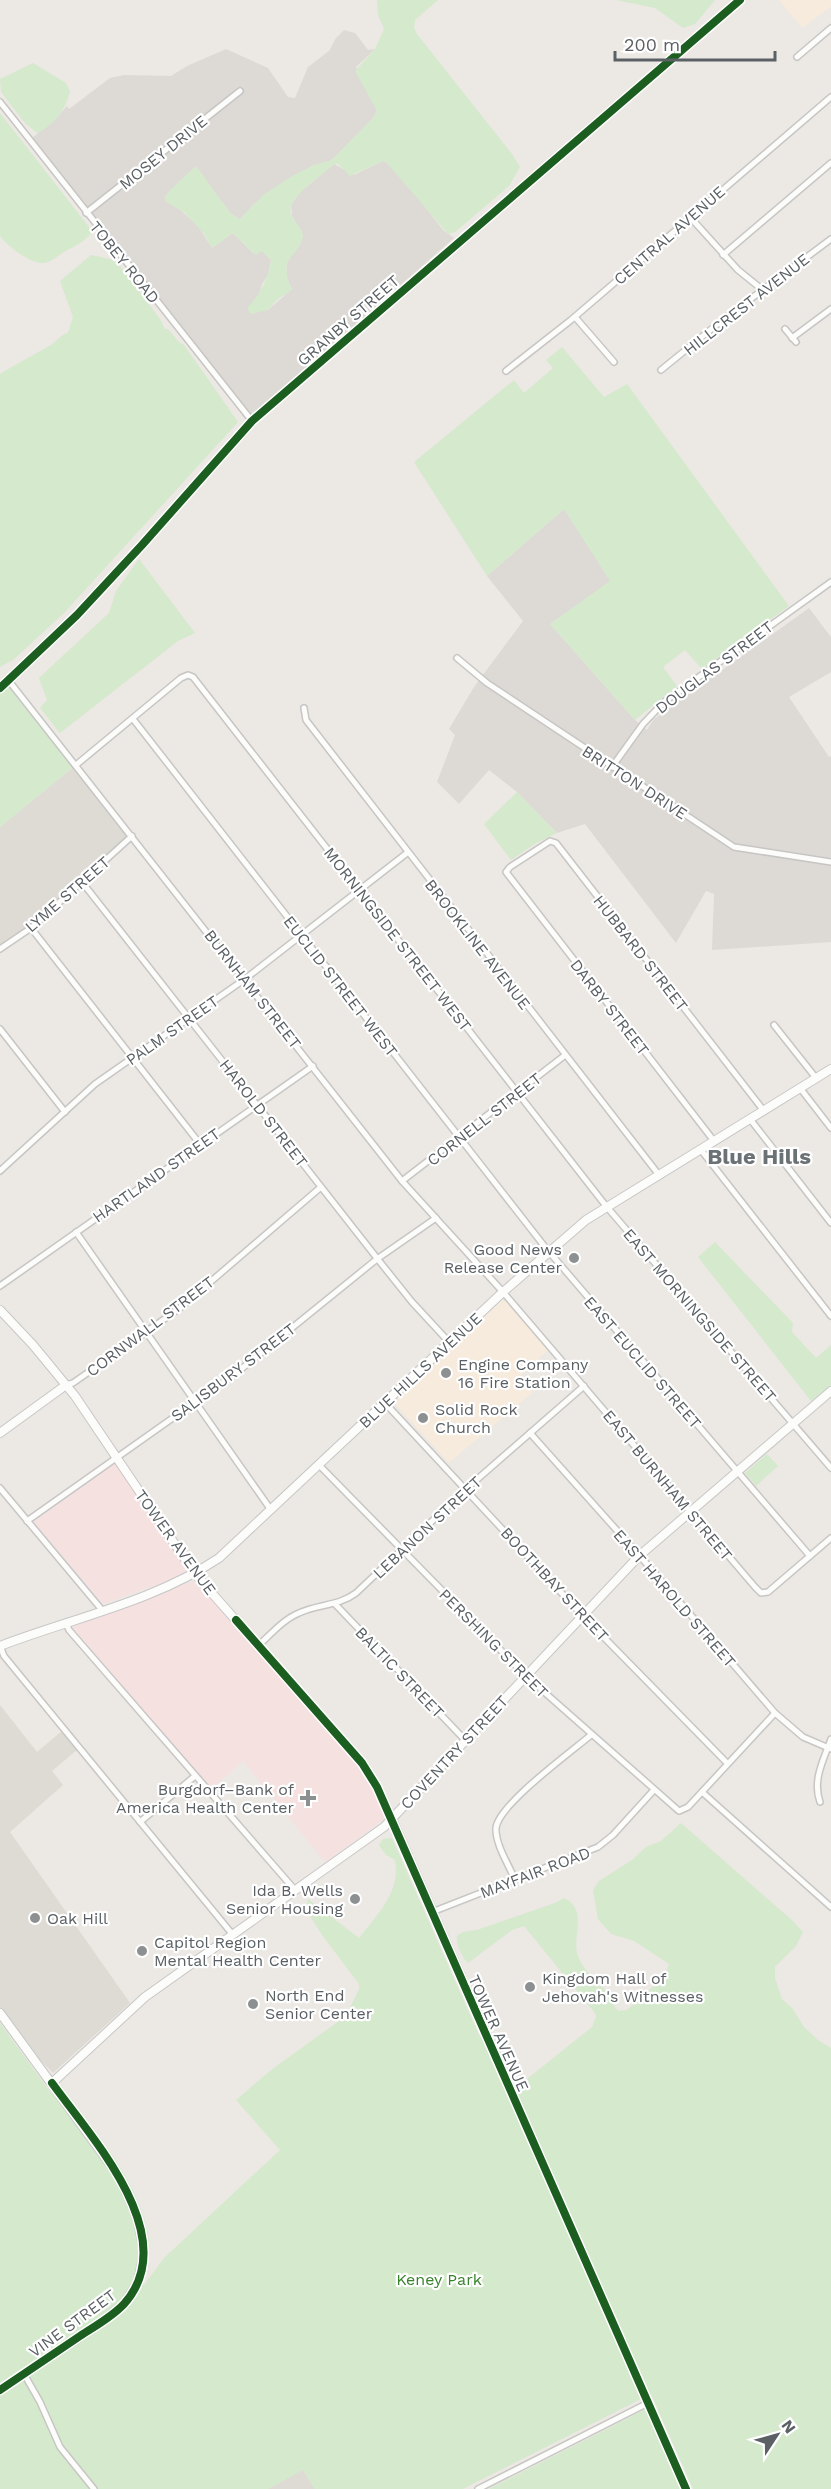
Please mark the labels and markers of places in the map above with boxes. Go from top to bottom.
place label: Good News Release Center [444,1240,562,1277]
marker: Good News Release Center [567,1251,581,1265]
place label: Engine Company 16 Fire Station [458,1355,589,1392]
marker: Engine Company 16 Fire Station [439,1366,453,1380]
place label: Solid Rock Church [435,1400,518,1437]
marker: Solid Rock Church [416,1411,430,1425]
place label: Burgdorf–Bank of America Health Center [116,1780,295,1817]
marker: Burgdorf–Bank of America Health Center [299,1789,317,1807]
place label: Ida B. Wells Senior Housing [226,1881,343,1918]
marker: Ida B. Wells Senior Housing [348,1892,362,1906]
place label: Oak Hill [47,1909,108,1928]
marker: Oak Hill [28,1911,42,1925]
place label: Capitol Region Mental Health Center [154,1933,322,1970]
marker: Capitol Region Mental Health Center [135,1944,149,1958]
place label: Kingdom Hall of Jehovah's Witnesses [542,1969,703,2006]
marker: Kingdom Hall of Jehovah's Witnesses [523,1980,537,1994]
place label: North End Senior Center [265,1986,373,2023]
marker: North End Senior Center [246,1997,260,2011]

